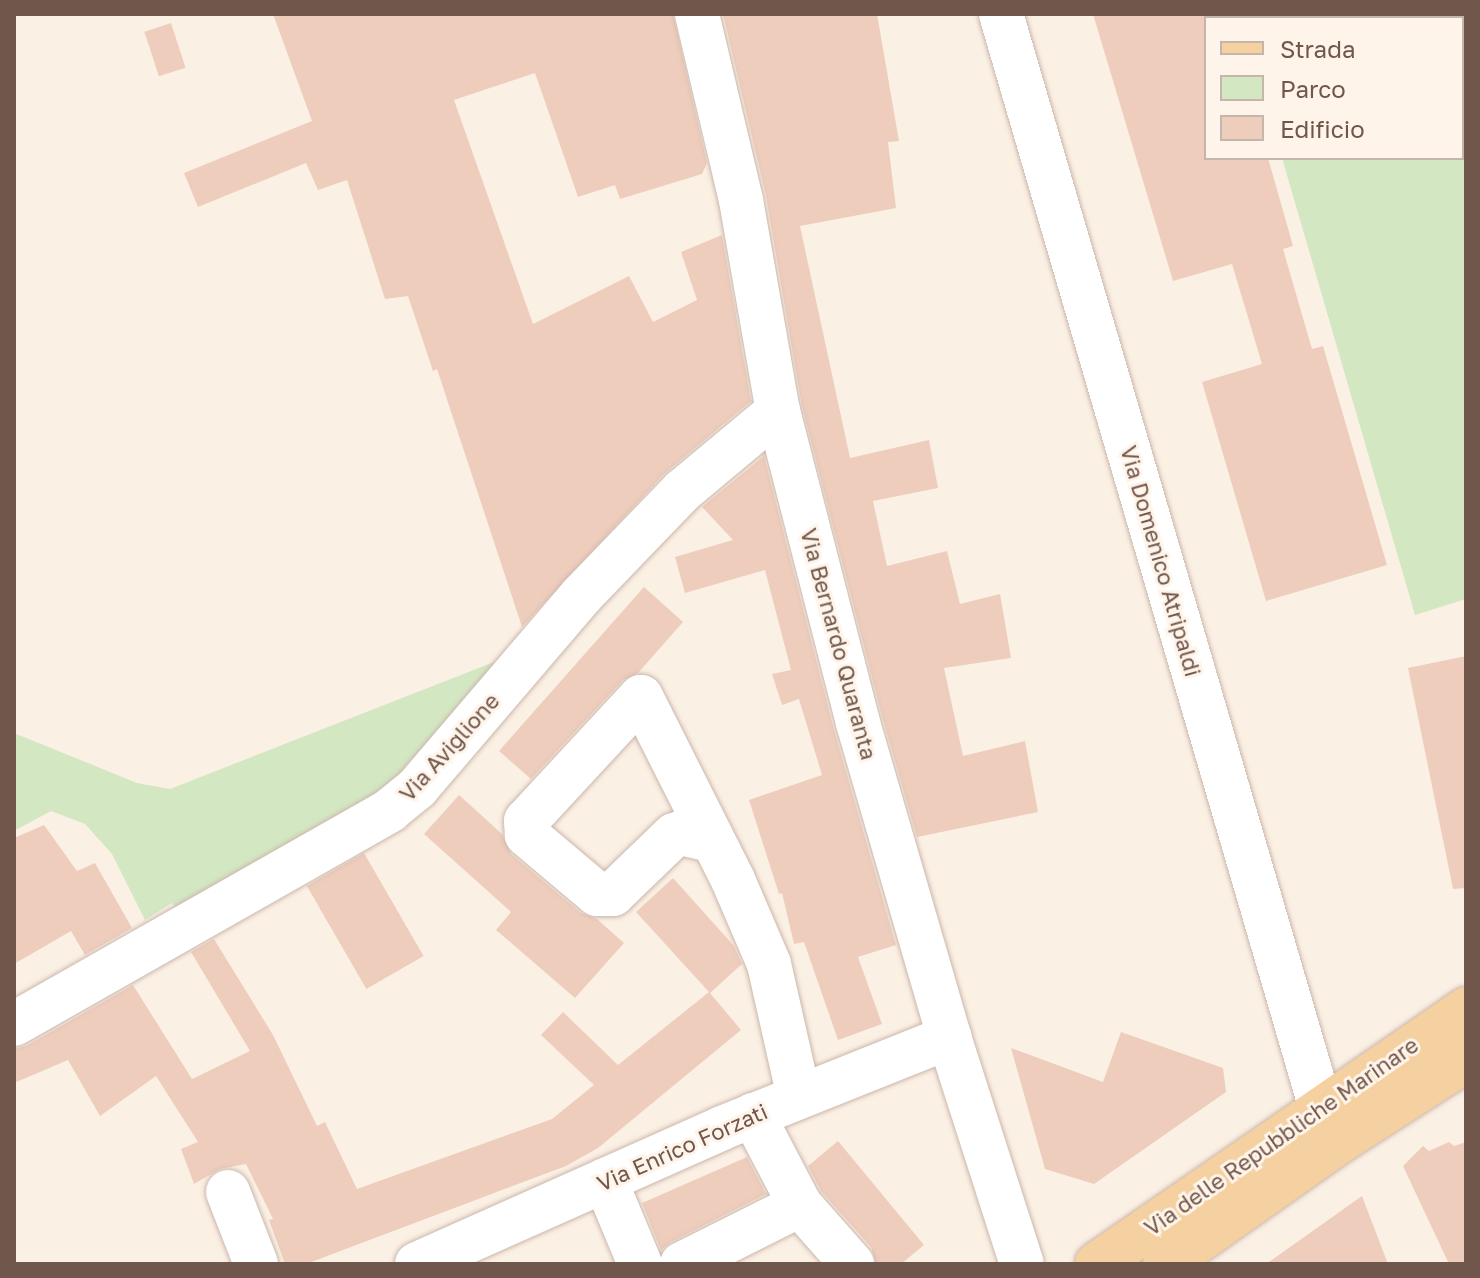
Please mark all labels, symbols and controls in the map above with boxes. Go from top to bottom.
legend [1204,16,1464,160]
text: Strada [1280,34,1355,63]
text: Parco [1280,74,1346,103]
text: Edificio [1280,114,1365,143]
street label: Via Domenico Atripaldi [1115,443,1207,679]
street label: Via Bernardo Quaranta [795,525,883,763]
street label: Via Aviglione [394,688,504,806]
street label: Via delle Repubbliche Marinare [1139,1031,1423,1241]
street label: Via Enrico Forzati [593,1098,771,1196]

